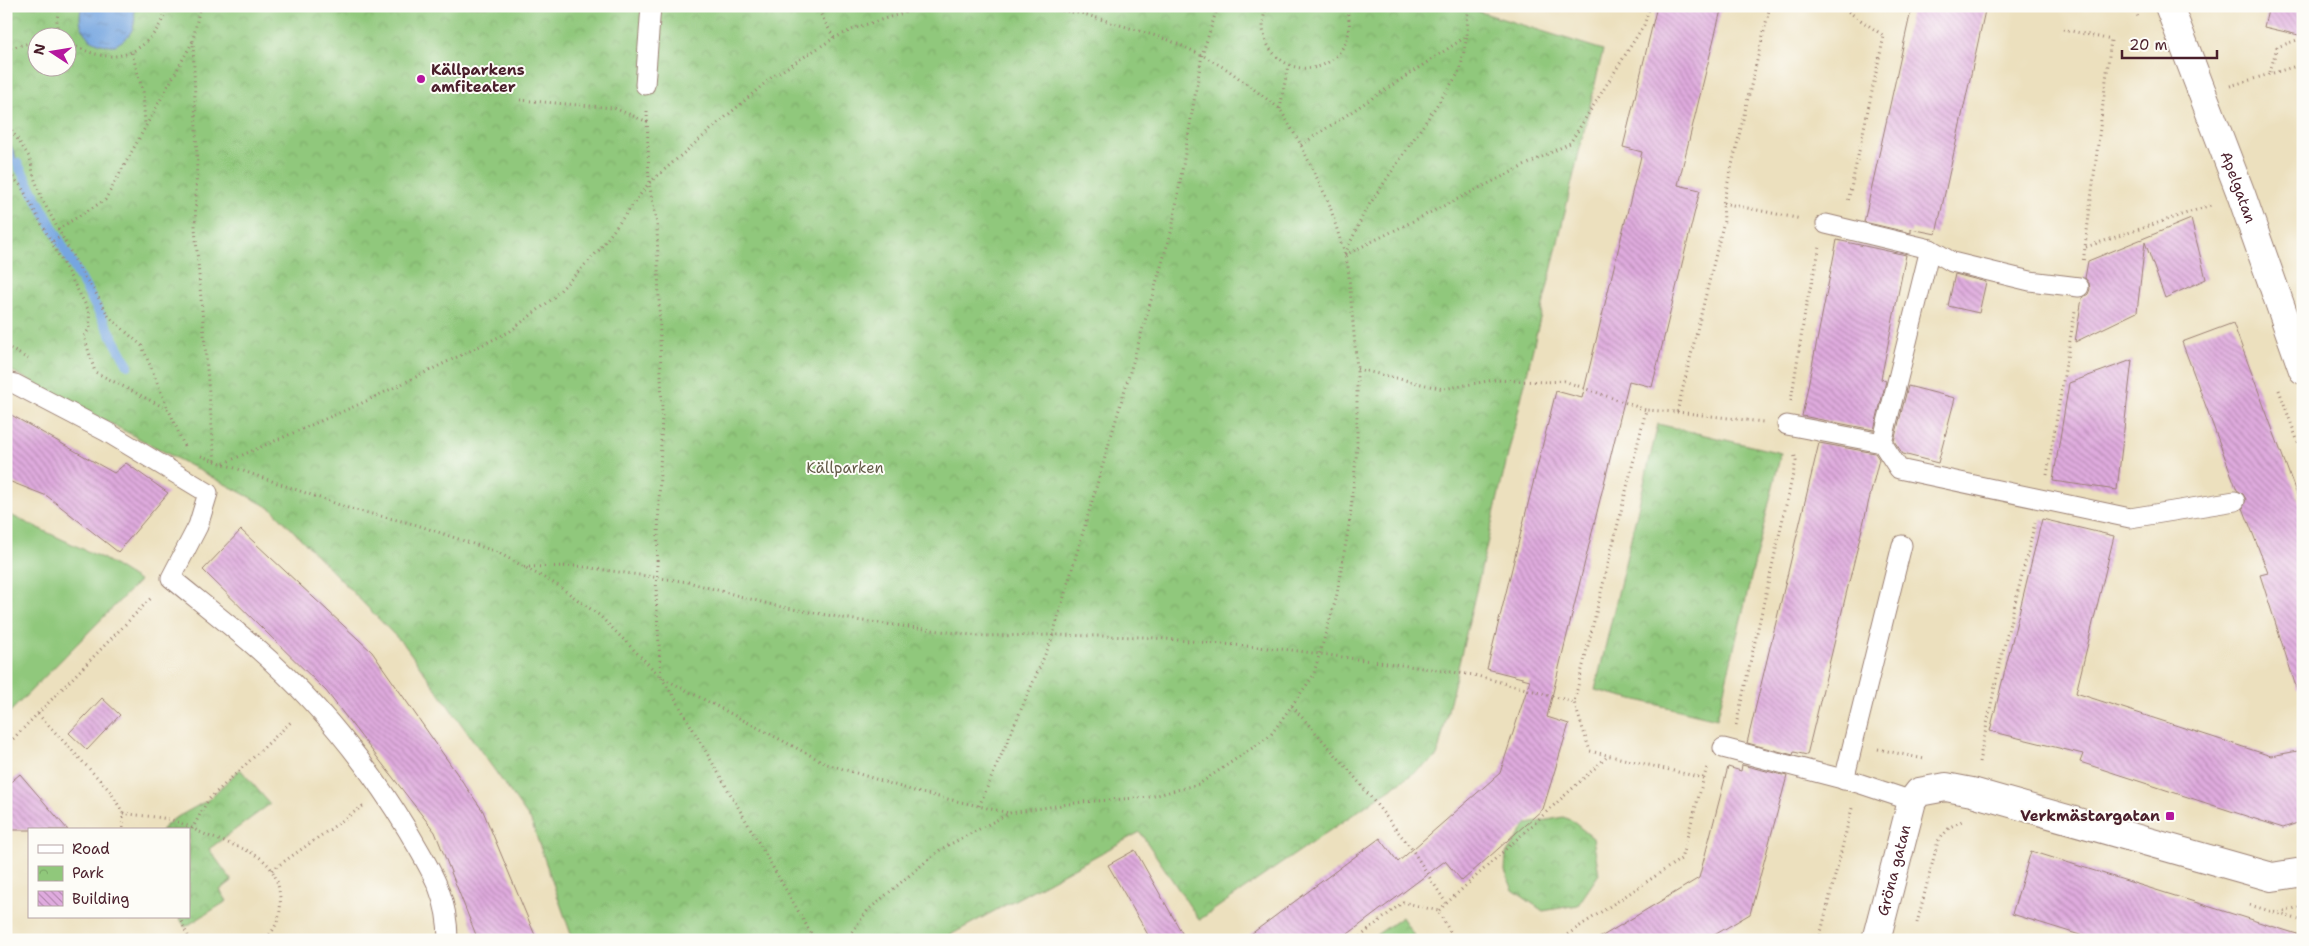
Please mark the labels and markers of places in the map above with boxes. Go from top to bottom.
place label: Källparkens amfiteater [431,60,525,97]
marker: Källparkens amfiteater [415,73,427,85]
place label: Verkmästargatan [2020,806,2160,826]
marker: Verkmästargatan [2164,810,2176,822]

